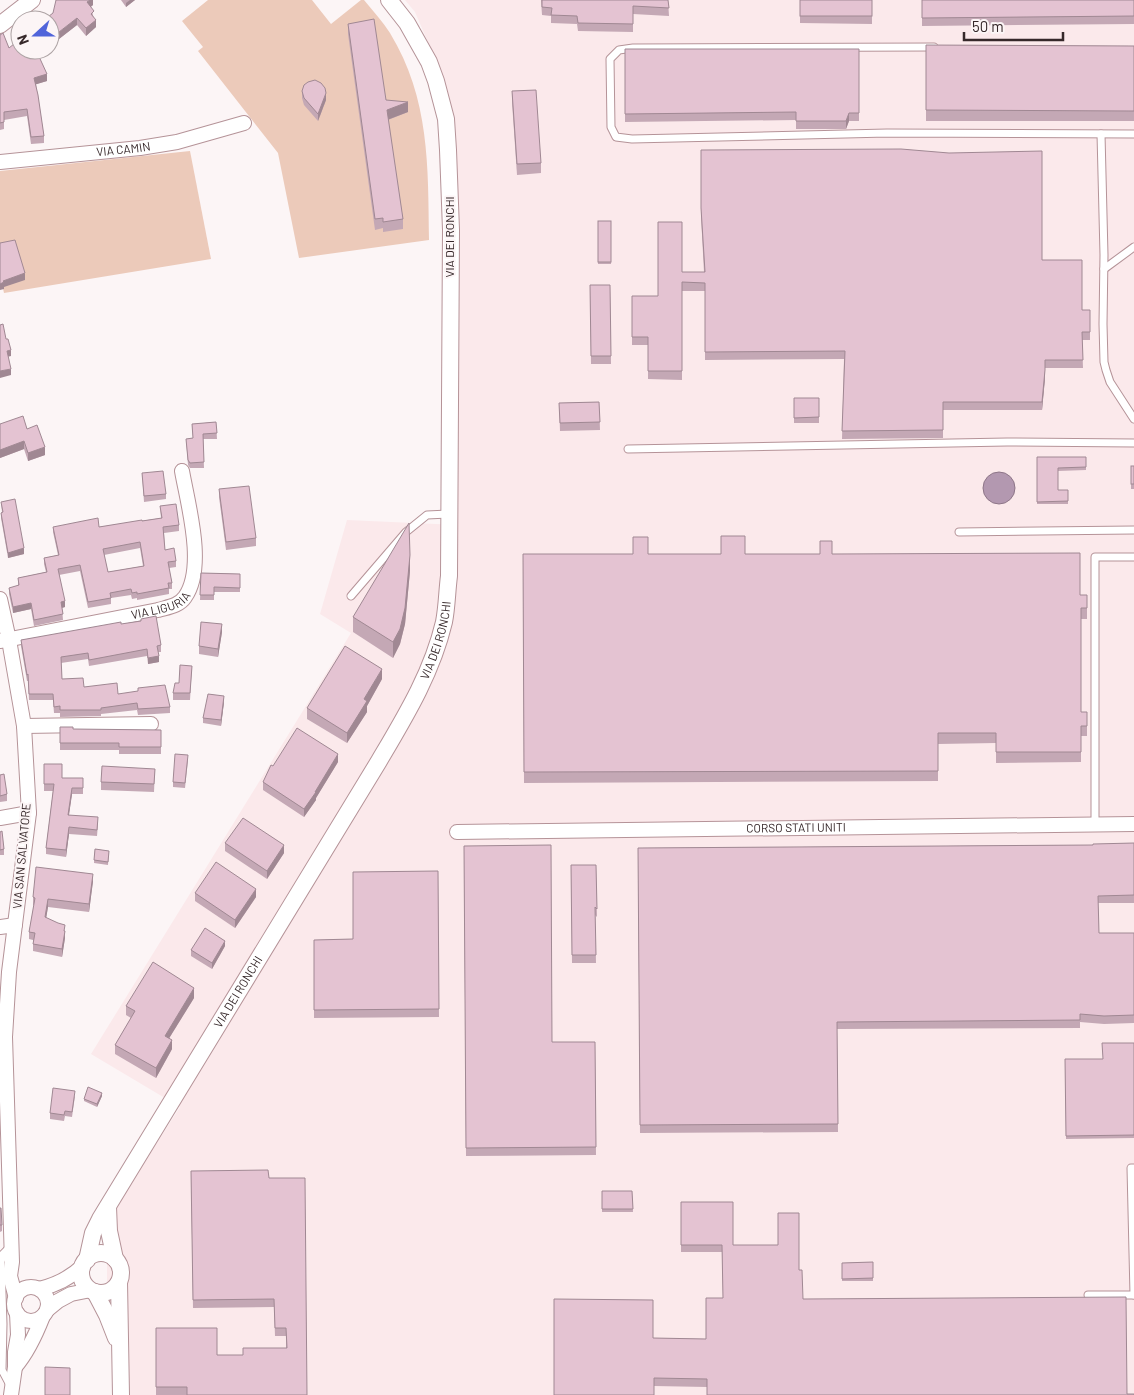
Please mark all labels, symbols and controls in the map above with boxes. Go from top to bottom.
north arrow [10,10,60,60]
scale bar [964,10,1063,42]
text: 50 m [972,17,1004,35]
text: N [13,32,32,47]
street label: VIA CAMIN [96,138,151,158]
street label: VIA DEI RONCHI [442,196,456,278]
street label: VIA LIGURIA [130,589,193,621]
street label: VIA DEI RONCHI [417,601,453,681]
street label: VIA SAN SALVATORE [9,802,33,909]
street label: CORSO STATI UNITI [746,819,846,835]
street label: VIA DEI RONCHI [210,953,264,1030]

